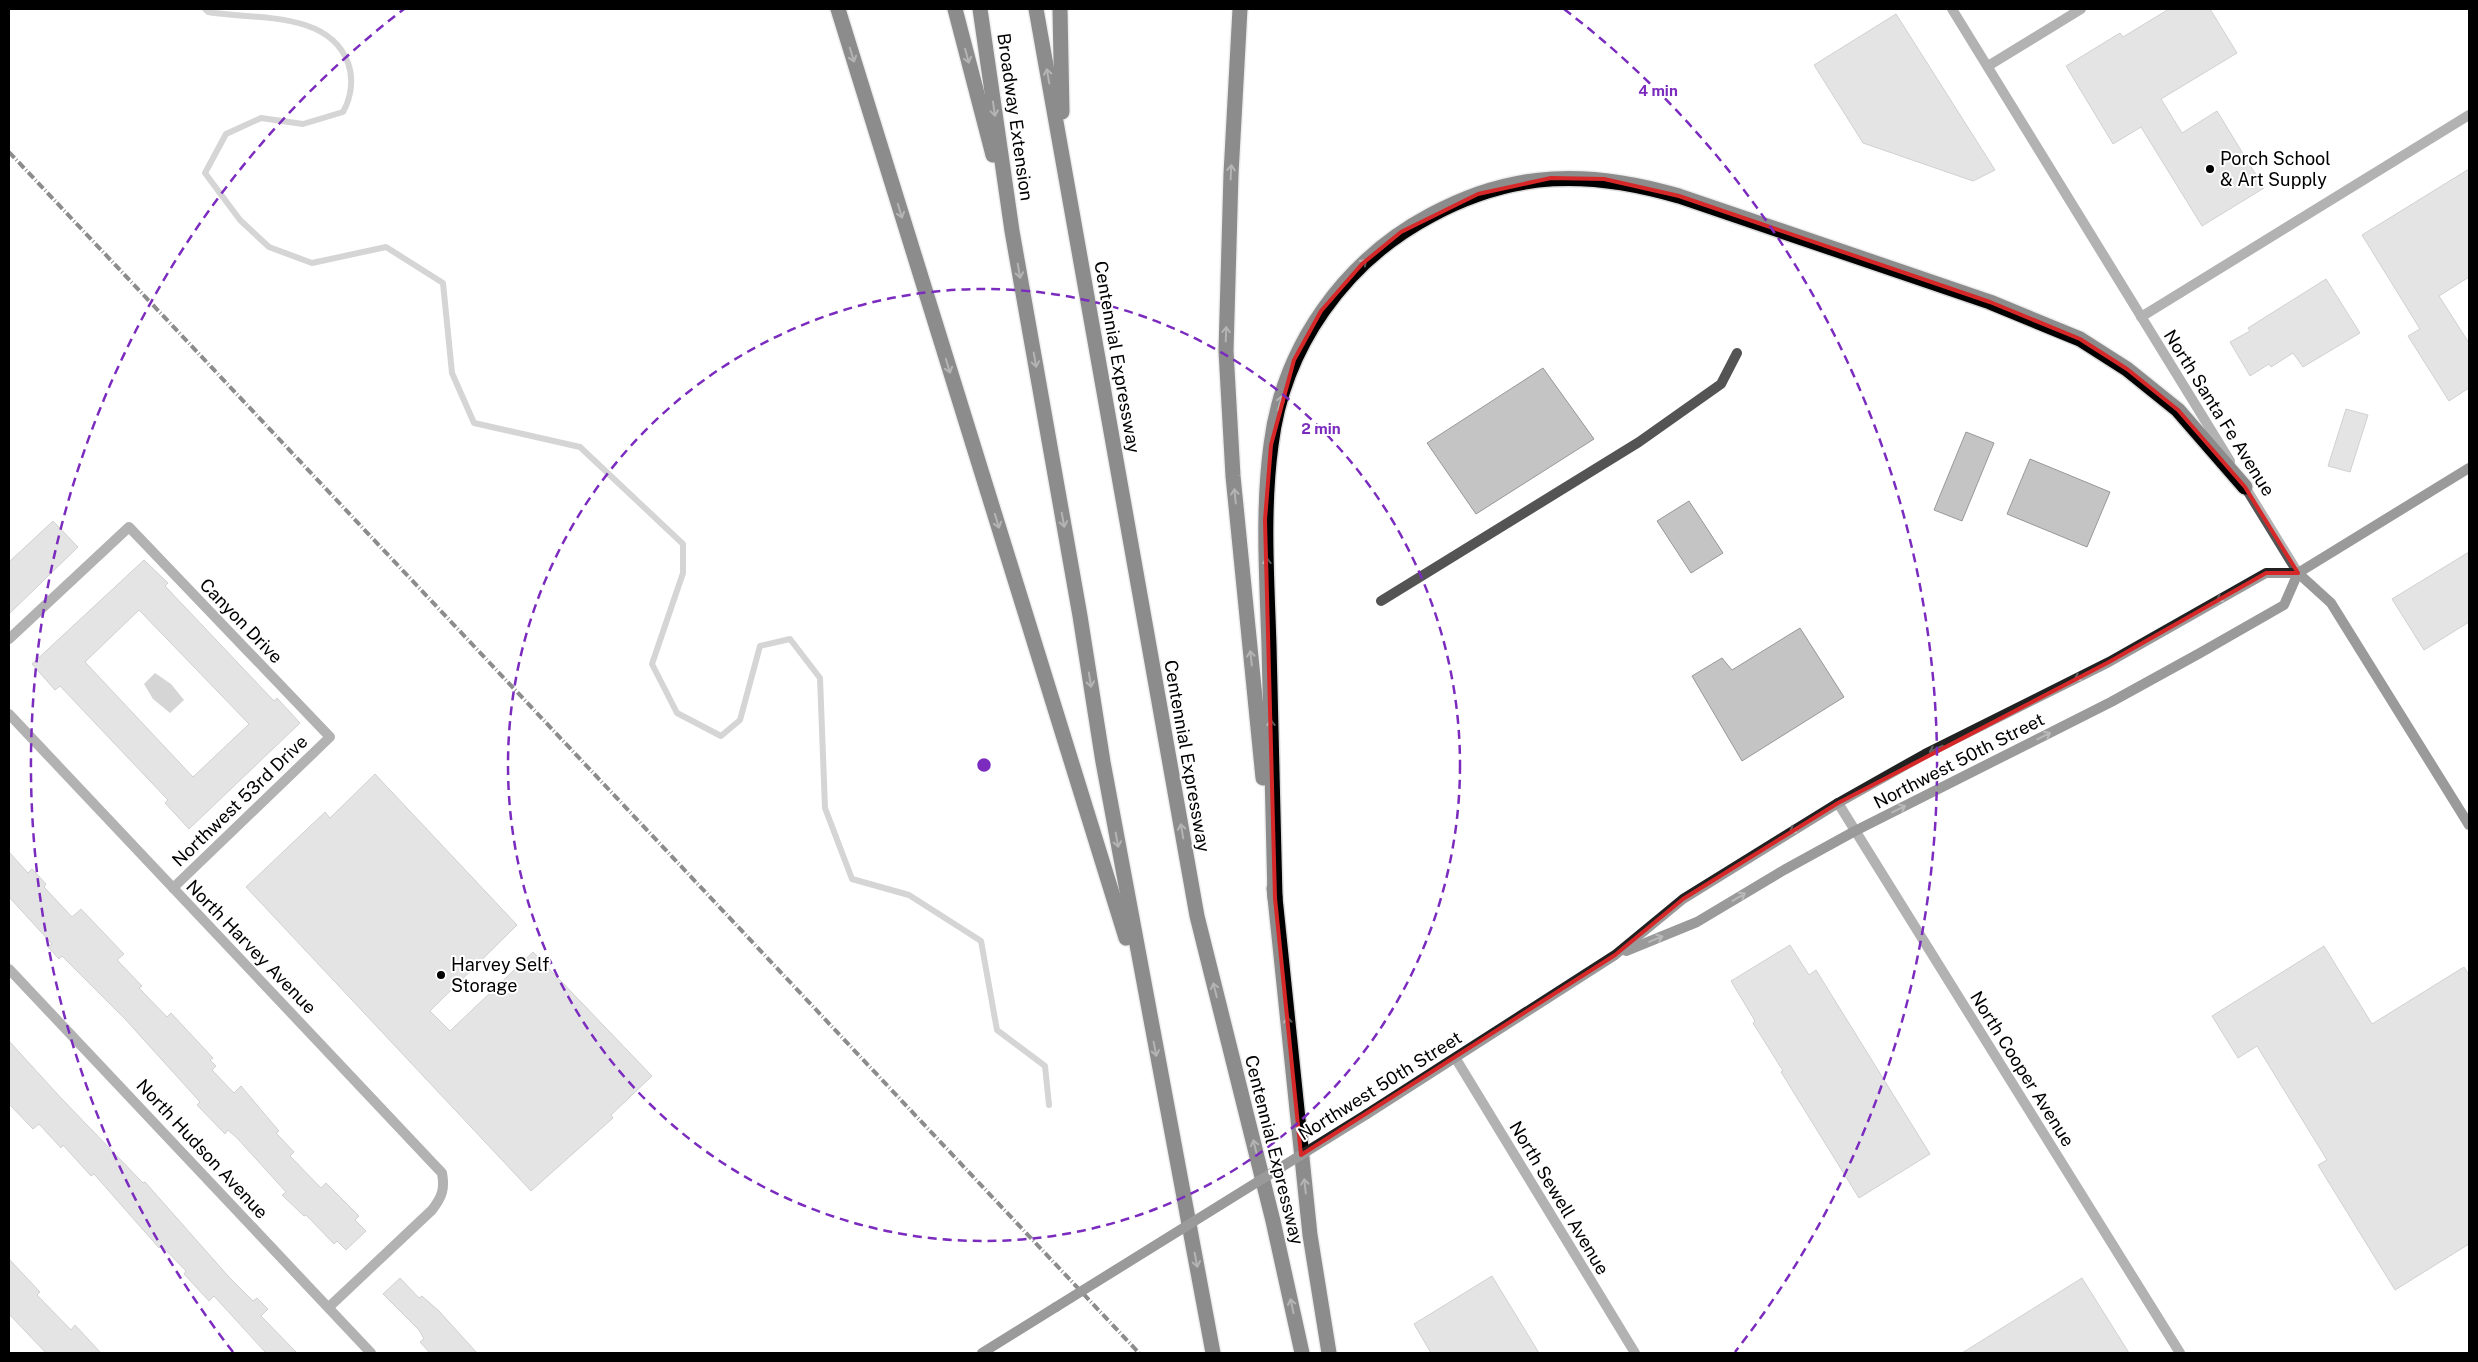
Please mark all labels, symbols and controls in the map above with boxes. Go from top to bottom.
street label: Broadway Extension [993,32,1038,202]
one-way arrow [848,47,858,63]
one-way arrow [963,47,972,63]
one-way arrow [1043,69,1052,85]
text: 4 min [1638,82,1678,99]
one-way arrow [990,101,1000,117]
place label: Porch School & Art Supply [2220,148,2331,190]
marker: Porch School & Art Supply [2204,163,2216,175]
one-way arrow [1226,164,1235,180]
one-way arrow [896,202,906,218]
street label: Centennial Expressway [1090,259,1145,455]
one-way arrow [1355,259,1367,271]
one-way arrow [1015,263,1025,279]
street label: North Santa Fe Avenue [2160,326,2279,500]
one-way arrow [1221,327,1231,343]
one-way arrow [1031,352,1041,368]
one-way arrow [944,357,954,373]
one-way arrow [1275,396,1285,412]
text: 2 min [1301,420,1341,437]
one-way arrow [1230,489,1239,505]
one-way arrow [1059,511,1069,527]
one-way arrow [992,513,1002,529]
one-way arrow [1262,557,1271,573]
street label: Canyon Drive [196,574,287,667]
one-way arrow [2217,593,2231,603]
one-way arrow [1246,650,1256,666]
street label: Centennial Expressway [1160,658,1215,854]
one-way arrow [2074,671,2089,681]
one-way arrow [1085,672,1095,688]
street label: Northwest 50th Street [1870,708,2048,813]
one-way arrow [1266,719,1276,736]
street label: Northwest 53rd Drive [168,731,312,871]
one-way arrow [2036,731,2051,741]
one-way arrow [1929,745,1944,754]
centre of rings [975,756,993,774]
one-way arrow [1891,804,1906,814]
one-way arrow [1176,823,1186,839]
one-way arrow [1790,824,1804,834]
one-way arrow [1112,832,1122,848]
street label: North Harvey Avenue [182,875,321,1018]
one-way arrow [1731,892,1745,902]
one-way arrow [1648,933,1663,943]
place label: Harvey Self Storage [451,954,549,996]
marker: Harvey Self Storage [435,969,447,981]
one-way arrow [1210,982,1219,998]
street label: North Cooper Avenue [1966,987,2079,1150]
one-way arrow [1283,1017,1293,1033]
street label: Northwest 50th Street [1294,1027,1465,1144]
one-way arrow [1151,1041,1161,1057]
street label: Centennial Expressway [1241,1053,1308,1247]
street label: North Hudson Avenue [132,1075,272,1223]
street label: North Sewell Avenue [1505,1117,1614,1278]
one-way arrow [1250,1140,1259,1156]
one-way arrow [1300,1178,1310,1194]
one-way arrow [1191,1252,1201,1268]
one-way arrow [1286,1298,1296,1314]

